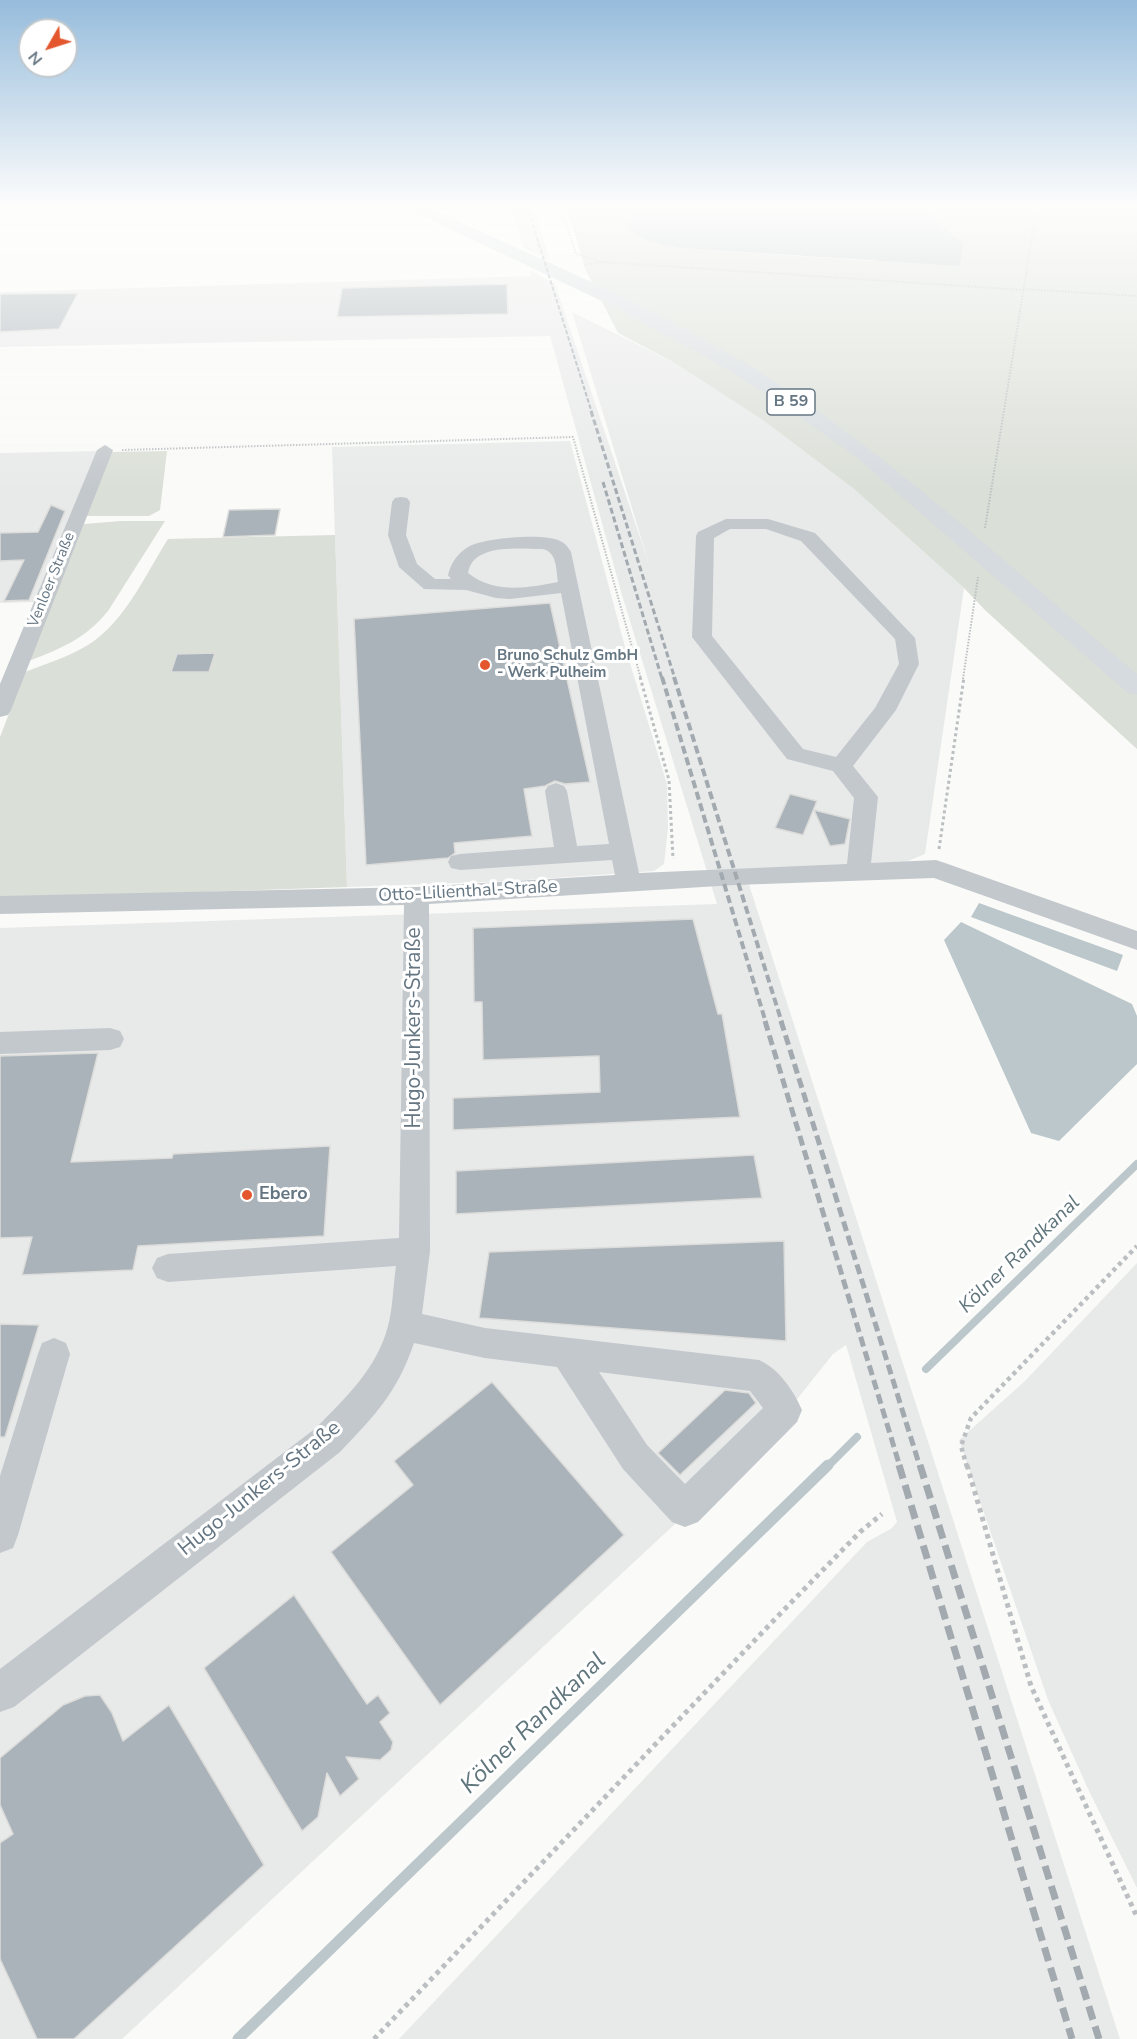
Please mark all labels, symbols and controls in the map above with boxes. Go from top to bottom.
north arrow [18,18,78,78]
text: N [23,46,48,70]
road number: B 59 [767,389,815,415]
street label: Venloer Straße [25,530,79,630]
place label: Bruno Schulz GmbH - Werk Pulheim [497,647,638,682]
marker: Bruno Schulz GmbH - Werk Pulheim [478,658,492,672]
street label: Otto-Lilienthal-Straße [378,877,558,907]
street label: Hugo-Junkers-Straße [402,927,428,1129]
place label: Ebero [259,1184,308,1206]
marker: Ebero [240,1188,254,1202]
water label: Kölner Randkanal [954,1191,1086,1319]
street label: Hugo-Junkers-Straße [174,1416,346,1562]
water label: Kölner Randkanal [455,1647,613,1801]

